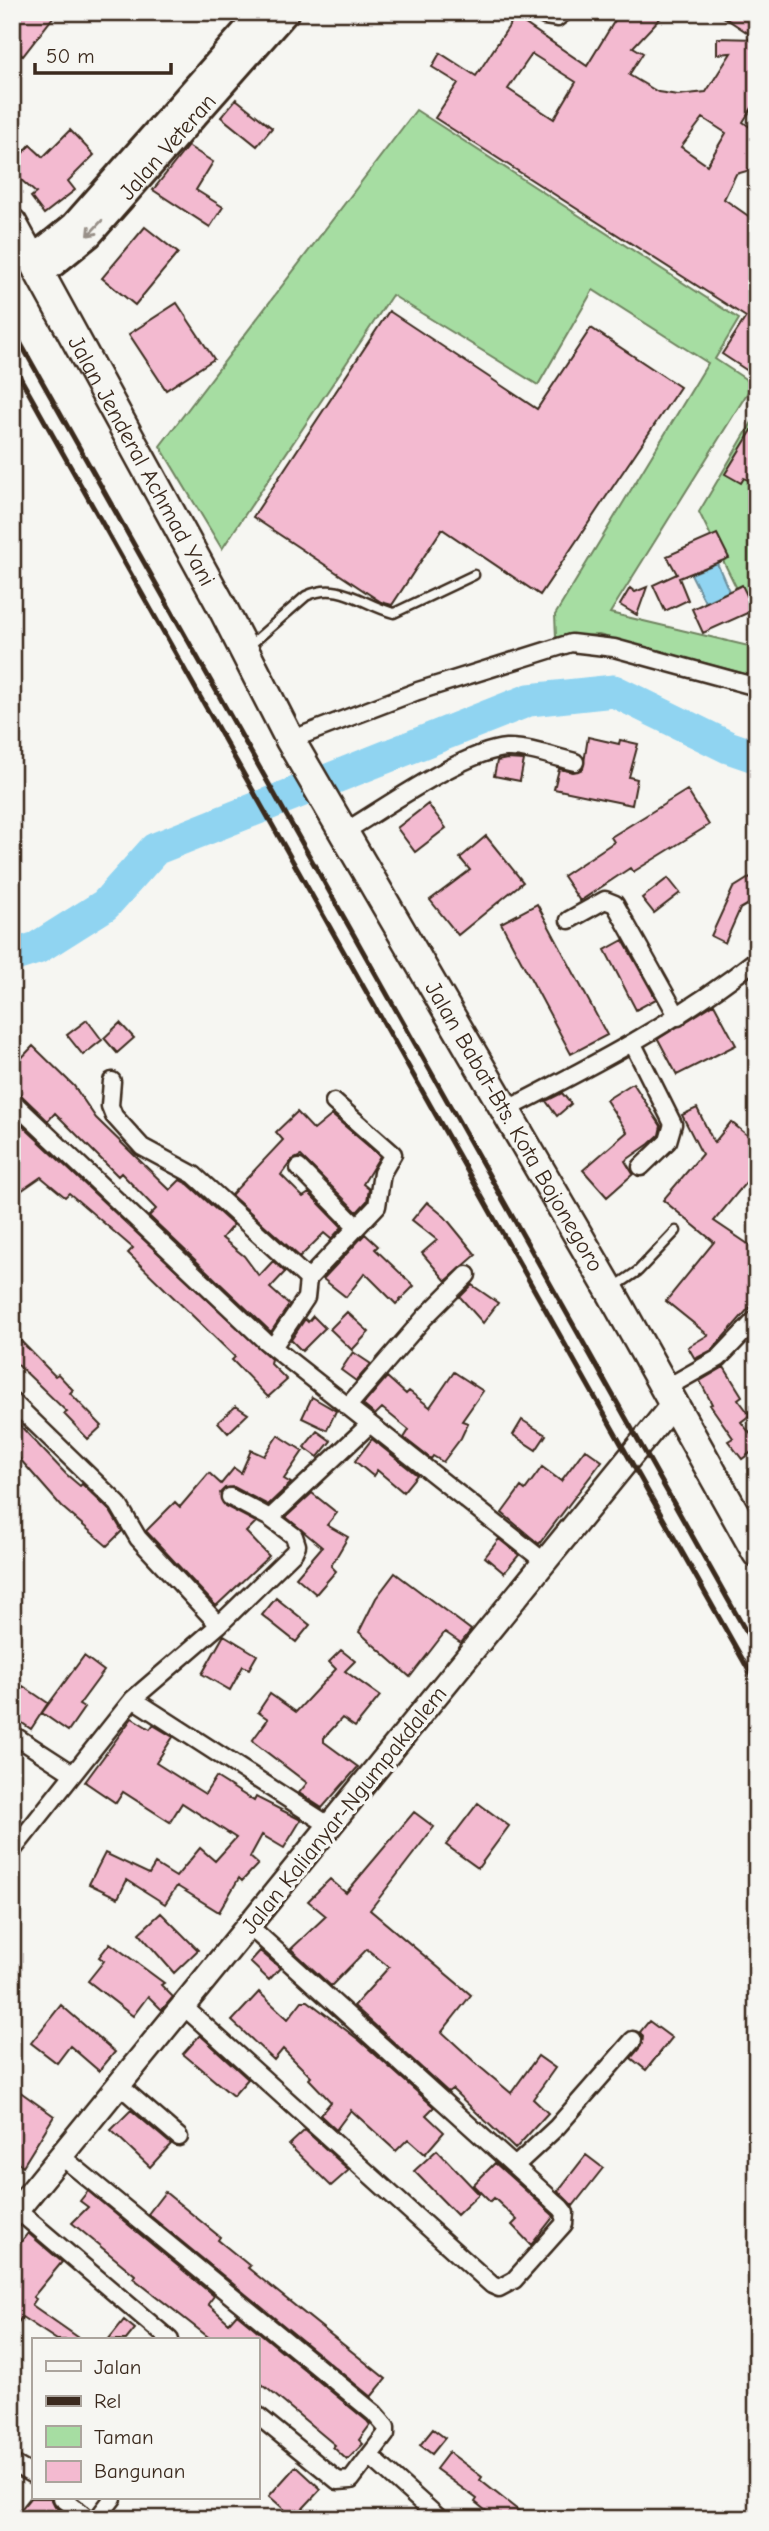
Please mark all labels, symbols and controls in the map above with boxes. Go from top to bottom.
scale bar [35,32,172,76]
text: 50 m [46,44,95,68]
street label: Jalan Veteran [113,88,221,205]
one-way arrow [86,219,103,236]
street label: Jalan Jenderal Achmad Yani [63,331,221,591]
street label: Jalan Babat-Bts. Kota Bojonegoro [420,976,610,1276]
street label: Jalan Kalianyar-Ngumpakdalem [236,1681,452,1939]
legend [32,2338,259,2500]
text: Jalan [94,2355,141,2379]
text: Rel [94,2389,121,2413]
text: Taman [94,2425,154,2449]
text: Bangunan [94,2459,185,2483]

